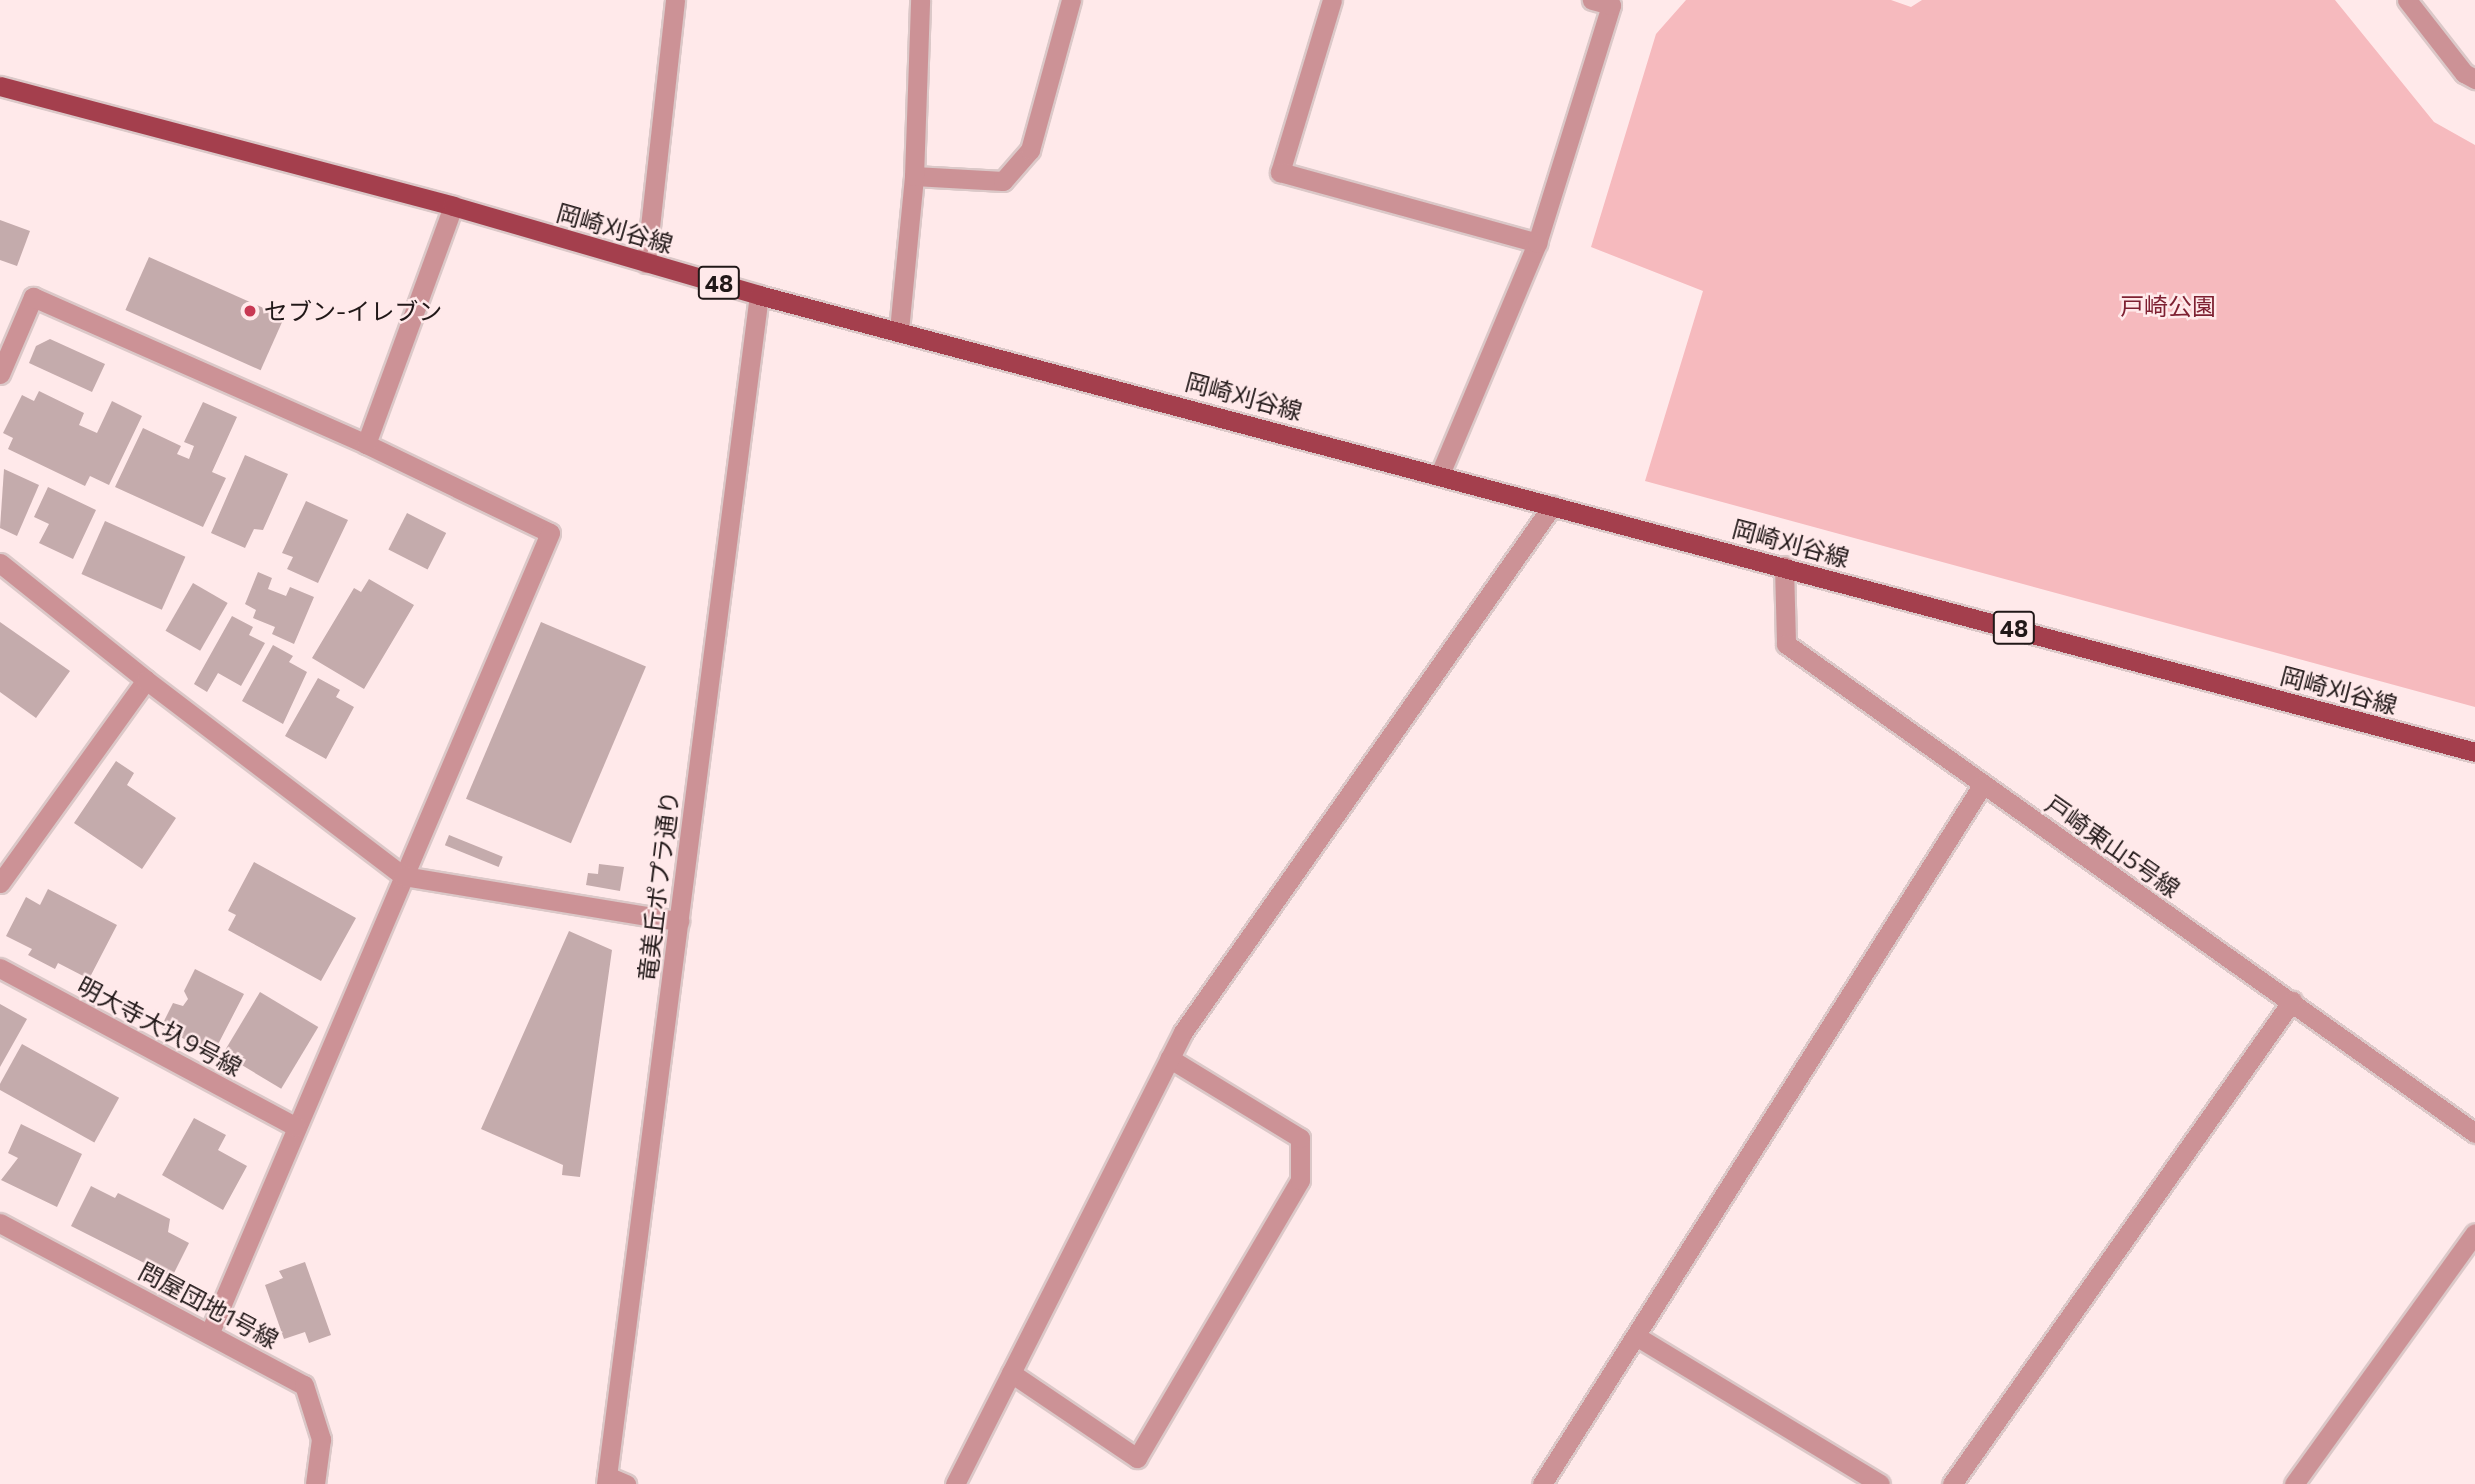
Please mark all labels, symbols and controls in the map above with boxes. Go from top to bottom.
street label: 岡崎刈谷線 [553,198,677,258]
road number: 48 [696,264,742,302]
park label: 戸崎公園 [2120,292,2216,320]
place label: セブン-イレブン [264,297,442,325]
marker: セブン-イレブン [242,303,258,319]
street label: 岡崎刈谷線 [1182,367,1306,425]
street label: 岡崎刈谷線 [1729,514,1853,572]
road number: 48 [1991,608,2037,648]
street label: 岡崎刈谷線 [2277,661,2401,719]
street label: 竜美丘ポプラ通り [632,789,684,983]
street label: 戸崎東山5号線 [2040,789,2186,903]
street label: 明大寺大圦9号線 [73,970,247,1082]
street label: 問屋団地1号線 [134,1256,284,1354]

